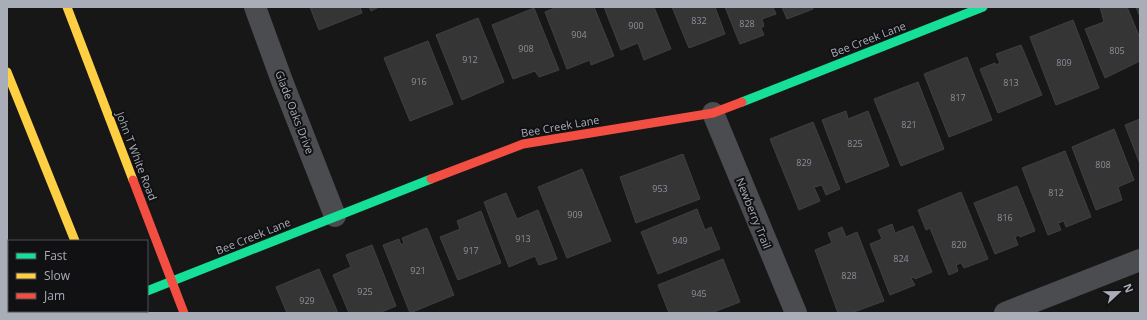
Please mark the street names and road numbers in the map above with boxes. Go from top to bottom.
street label: Bee Creek Lane [828,18,908,60]
street label: Glade Oaks Drive [272,68,318,156]
street label: John T White Road [113,109,161,202]
street label: Bee Creek Lane [520,112,600,140]
street label: Newberry Trail [733,175,775,251]
street label: Bee Creek Lane [213,214,293,258]

